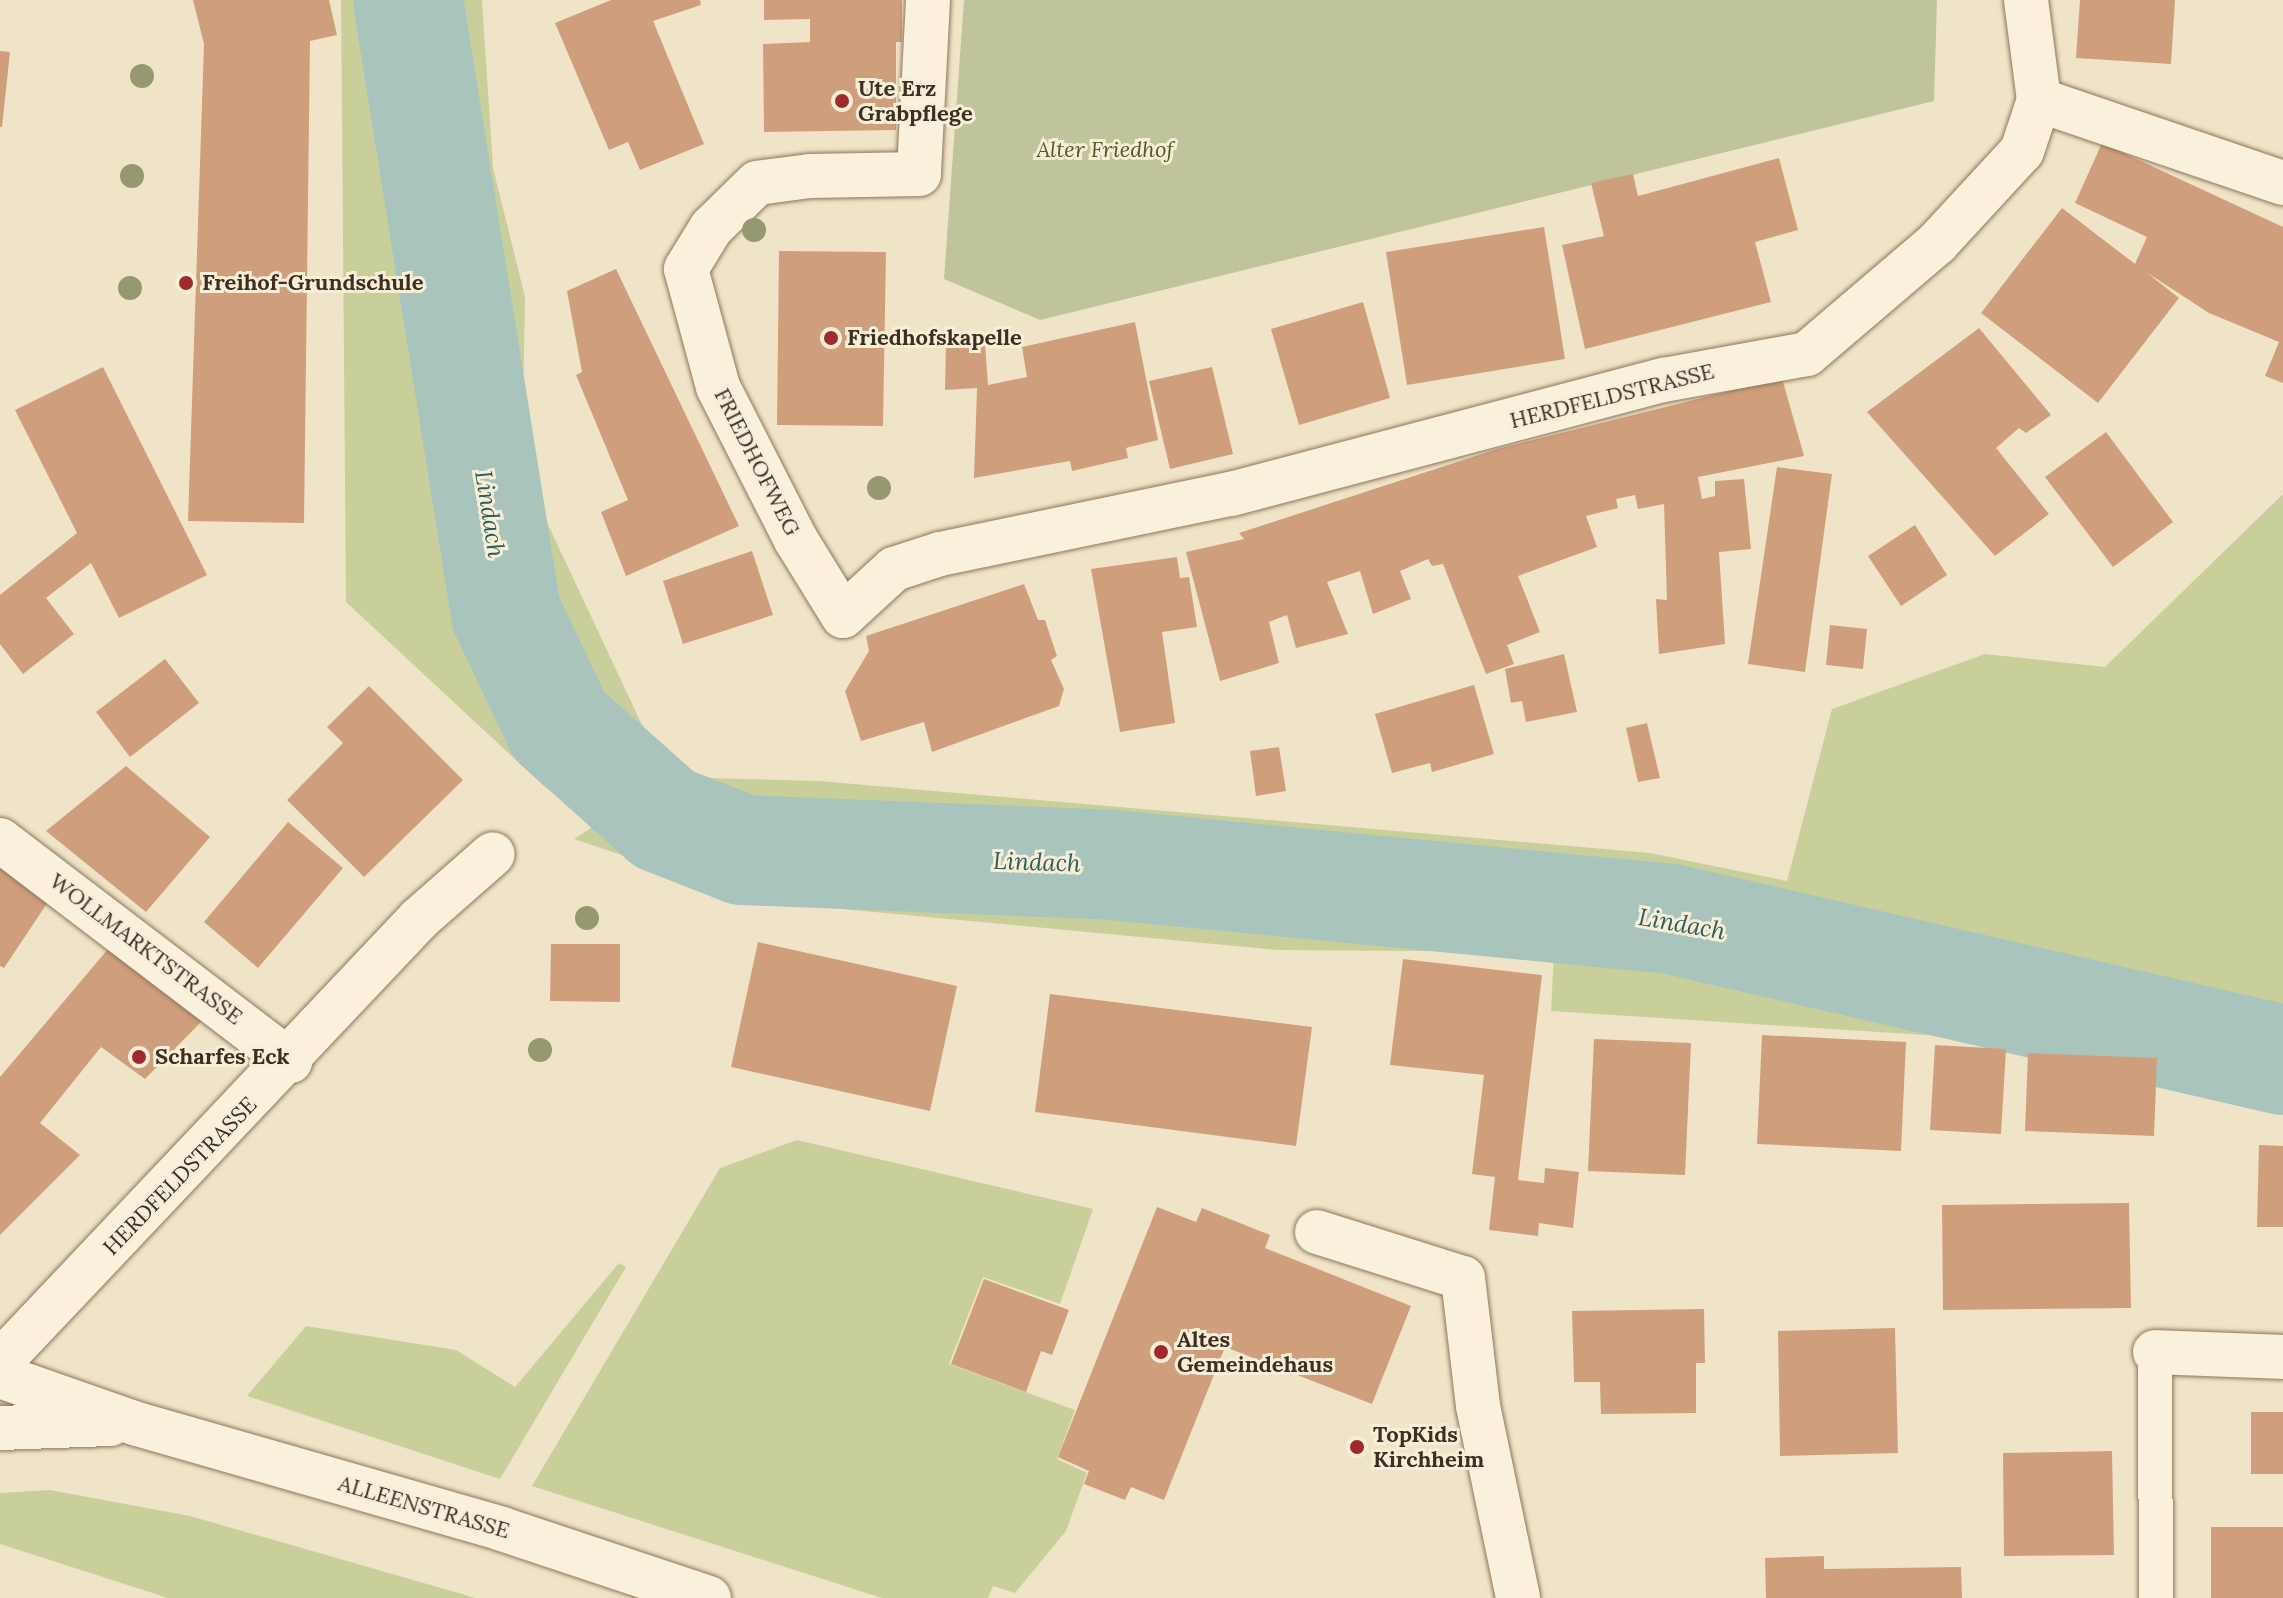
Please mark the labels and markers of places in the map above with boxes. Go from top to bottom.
place label: Ute Erz Grabpflege [858,75,973,126]
marker: Ute Erz Grabpflege [833,92,851,110]
place label: Freihof-Grundschule [202,270,423,296]
marker: Freihof-Grundschule [177,274,195,292]
place label: Friedhofskapelle [847,325,1022,351]
marker: Friedhofskapelle [822,329,840,347]
place label: Scharfes Eck [155,1044,290,1070]
marker: Scharfes Eck [130,1048,148,1066]
place label: Altes Gemeindehaus [1177,1326,1333,1378]
marker: Altes Gemeindehaus [1152,1343,1170,1361]
place label: TopKids Kirchheim [1373,1421,1484,1472]
marker: TopKids Kirchheim [1348,1438,1366,1456]

